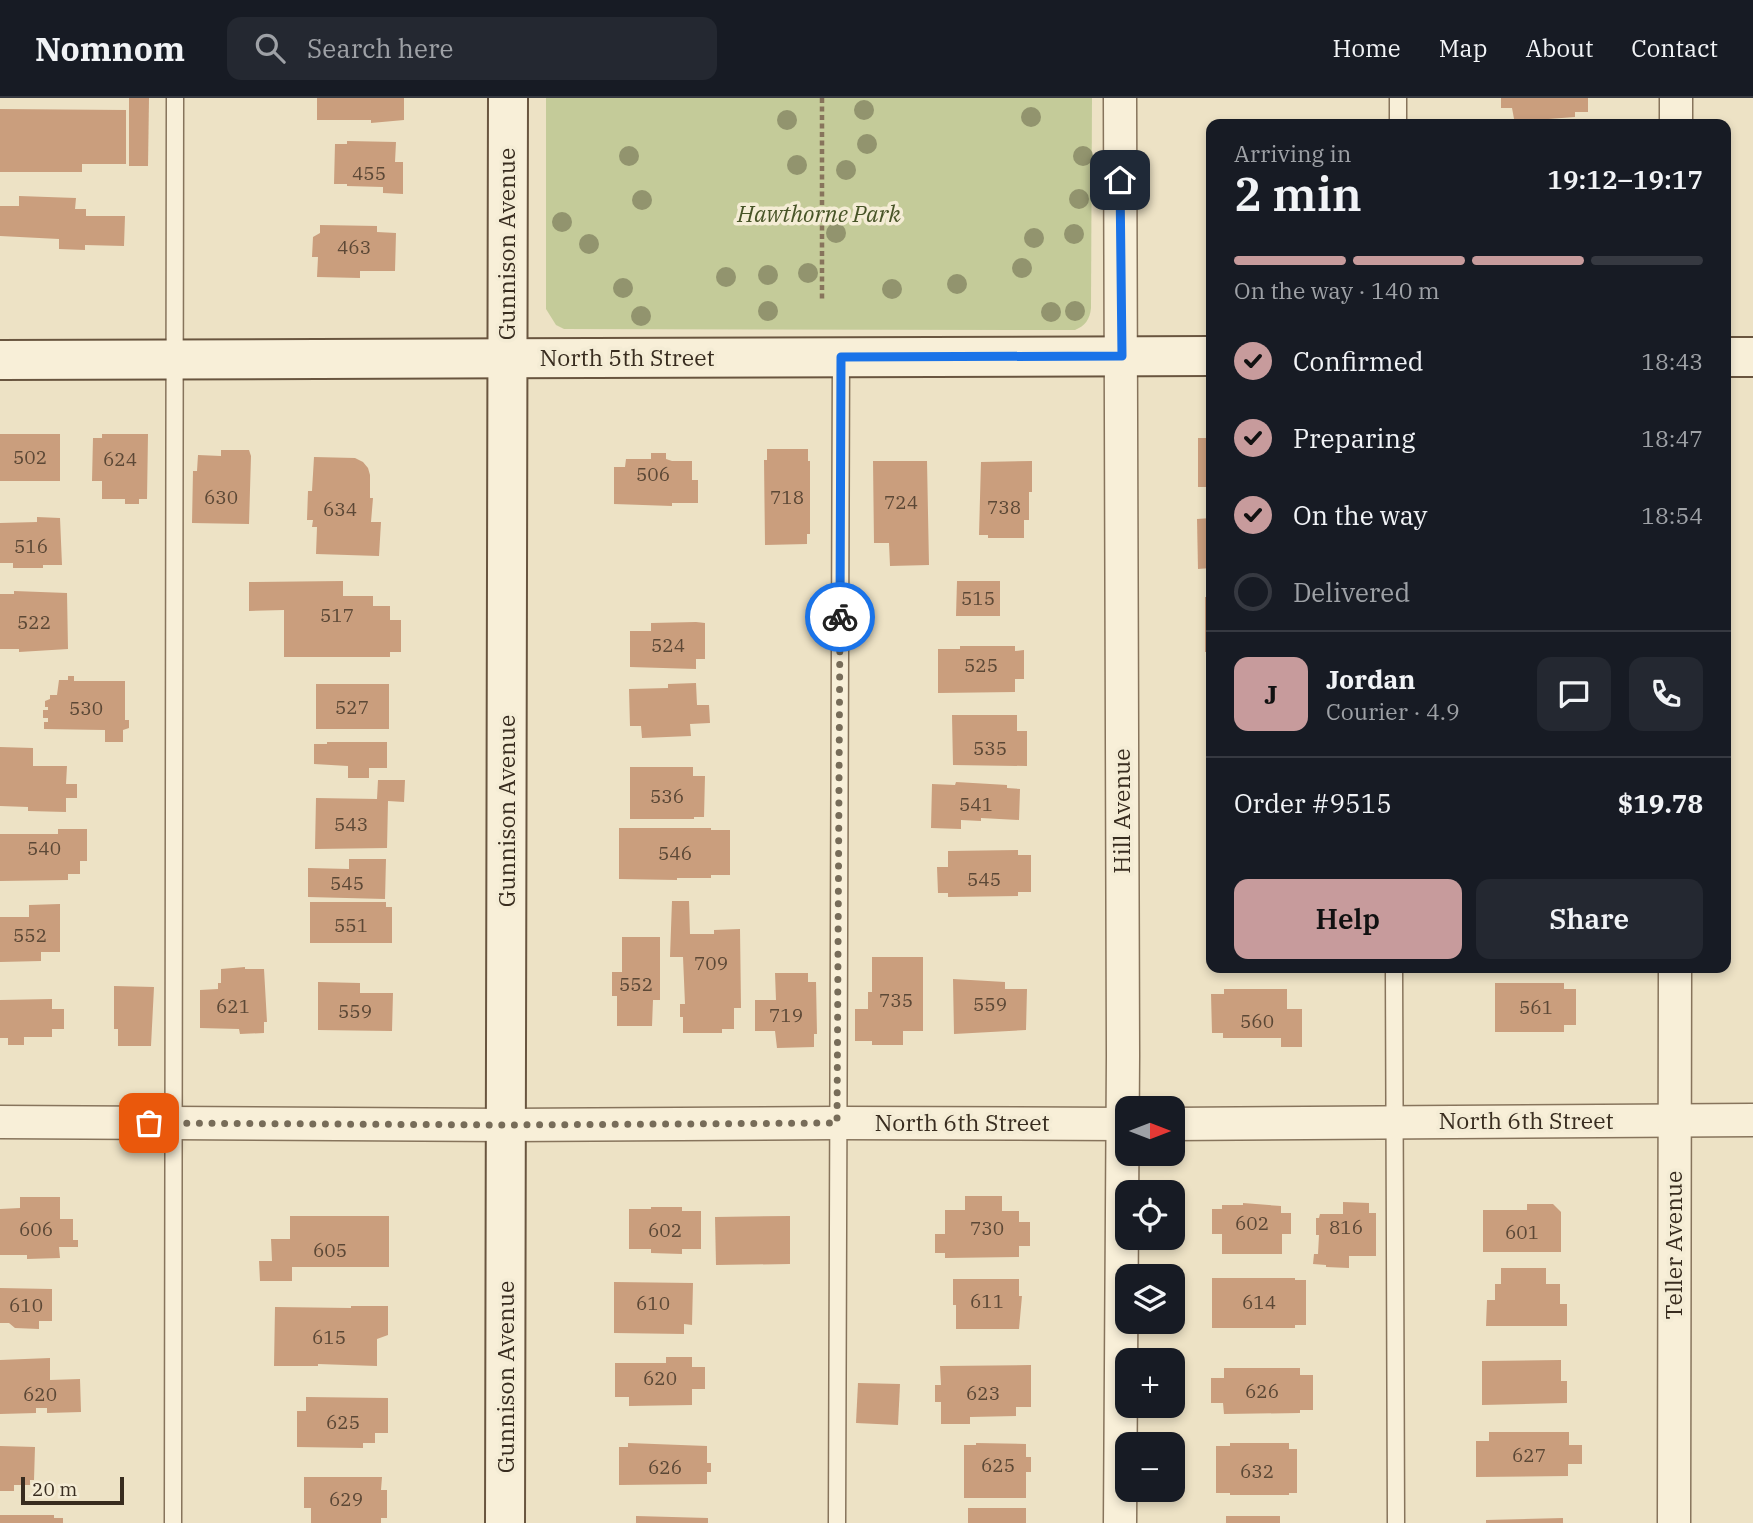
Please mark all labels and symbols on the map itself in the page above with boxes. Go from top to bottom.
street label: Gunnison Avenue [491,148,521,340]
pin [1090,150,1150,210]
house number: 455 [352,161,386,185]
park label: Hawthorne Park [736,198,901,228]
house number: 463 [337,235,371,259]
street label: North 5th Street [539,342,715,372]
house number: 502 [13,445,47,469]
house number: 624 [103,447,137,471]
house number: 506 [636,462,670,486]
house number: 630 [204,485,238,509]
house number: 718 [770,485,804,509]
house number: 724 [884,490,918,514]
house number: 738 [987,495,1021,519]
house number: 634 [323,497,357,521]
house number: 516 [14,534,48,558]
courier [805,582,875,652]
house number: 515 [961,586,995,610]
house number: 517 [320,603,354,627]
house number: 522 [17,610,51,634]
house number: 524 [651,633,685,657]
house number: 525 [964,653,998,677]
house number: 527 [335,695,369,719]
house number: 530 [69,696,103,720]
street label: Gunnison Avenue [491,715,521,907]
house number: 535 [973,736,1007,760]
street label: Hill Avenue [1106,748,1136,874]
house number: 536 [650,784,684,808]
house number: 541 [959,792,993,816]
house number: 543 [334,812,368,836]
house number: 540 [27,836,61,860]
house number: 546 [658,841,692,865]
house number: 545 [967,867,1001,891]
house number: 545 [330,871,364,895]
house number: 551 [334,913,368,937]
house number: 552 [13,923,47,947]
house number: 709 [694,951,728,975]
house number: 552 [619,972,653,996]
house number: 735 [879,988,913,1012]
house number: 559 [973,992,1007,1016]
house number: 621 [216,994,250,1018]
house number: 561 [1519,995,1553,1019]
house number: 559 [338,999,372,1023]
house number: 719 [769,1003,803,1027]
house number: 560 [1240,1009,1274,1033]
pin [119,1093,179,1153]
north arrow [1115,1096,1185,1166]
street label: North 6th Street [1438,1105,1614,1135]
street label: North 6th Street [874,1107,1050,1137]
street label: Teller Avenue [1658,1171,1688,1319]
house number: 602 [1235,1211,1269,1235]
house number: 816 [1329,1215,1363,1239]
house number: 730 [970,1216,1004,1240]
house number: 606 [19,1217,53,1241]
house number: 602 [648,1218,682,1242]
house number: 601 [1505,1220,1539,1244]
house number: 605 [313,1238,347,1262]
street label: Gunnison Avenue [490,1281,520,1473]
house number: 611 [970,1289,1004,1313]
house number: 614 [1242,1290,1276,1314]
house number: 610 [636,1291,670,1315]
house number: 610 [9,1293,43,1317]
house number: 615 [312,1325,346,1349]
house number: 620 [643,1366,677,1390]
house number: 626 [1245,1379,1279,1403]
house number: 623 [966,1381,1000,1405]
house number: 620 [23,1382,57,1406]
house number: 625 [326,1410,360,1434]
house number: 627 [1512,1443,1546,1467]
house number: 625 [981,1453,1015,1477]
house number: 626 [648,1455,682,1479]
house number: 632 [1240,1459,1274,1483]
scale bar [21,1474,124,1506]
house number: 629 [329,1487,363,1511]

